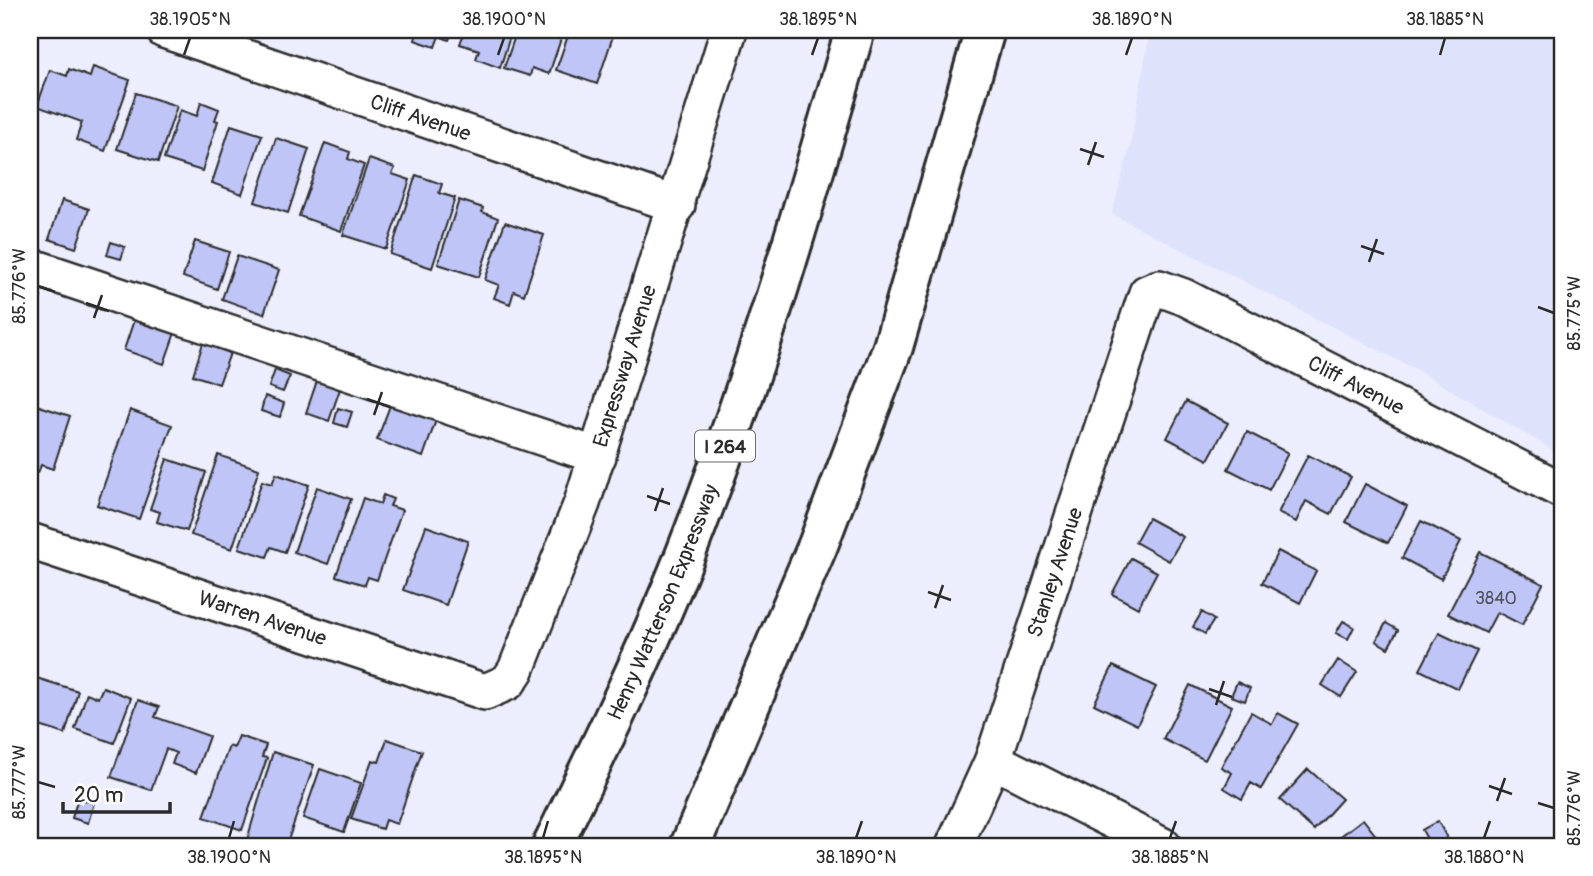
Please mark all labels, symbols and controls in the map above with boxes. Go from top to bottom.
text: 38.1905°N [149,8,231,31]
text: 38.1900°N [462,8,546,31]
text: 38.1895°N [779,8,857,31]
text: 38.1890°N [1092,8,1172,31]
text: 38.1885°N [1406,8,1484,31]
street label: Cliff Avenue [366,88,475,148]
text: 85.776°W [8,248,31,324]
text: 85.775°W [1563,276,1586,350]
street label: Expressway Avenue [587,281,663,451]
street label: Cliff Avenue [1303,350,1409,422]
road number: I 264 [695,430,755,462]
street label: Henry Watterson Expressway [602,481,725,725]
street label: Stanley Avenue [1021,503,1090,641]
street label: Warren Avenue [195,585,330,653]
house number: 3840 [1475,587,1517,610]
text: 85.777°W [8,745,31,819]
text: 85.776°W [1563,770,1586,846]
scale bar [63,771,170,815]
text: 20 m [74,782,123,809]
text: 38.1900°N [187,846,271,869]
text: 38.1895°N [504,846,582,869]
text: 38.1890°N [816,846,896,869]
text: 38.1885°N [1131,846,1209,869]
text: 38.1880°N [1444,846,1524,869]

